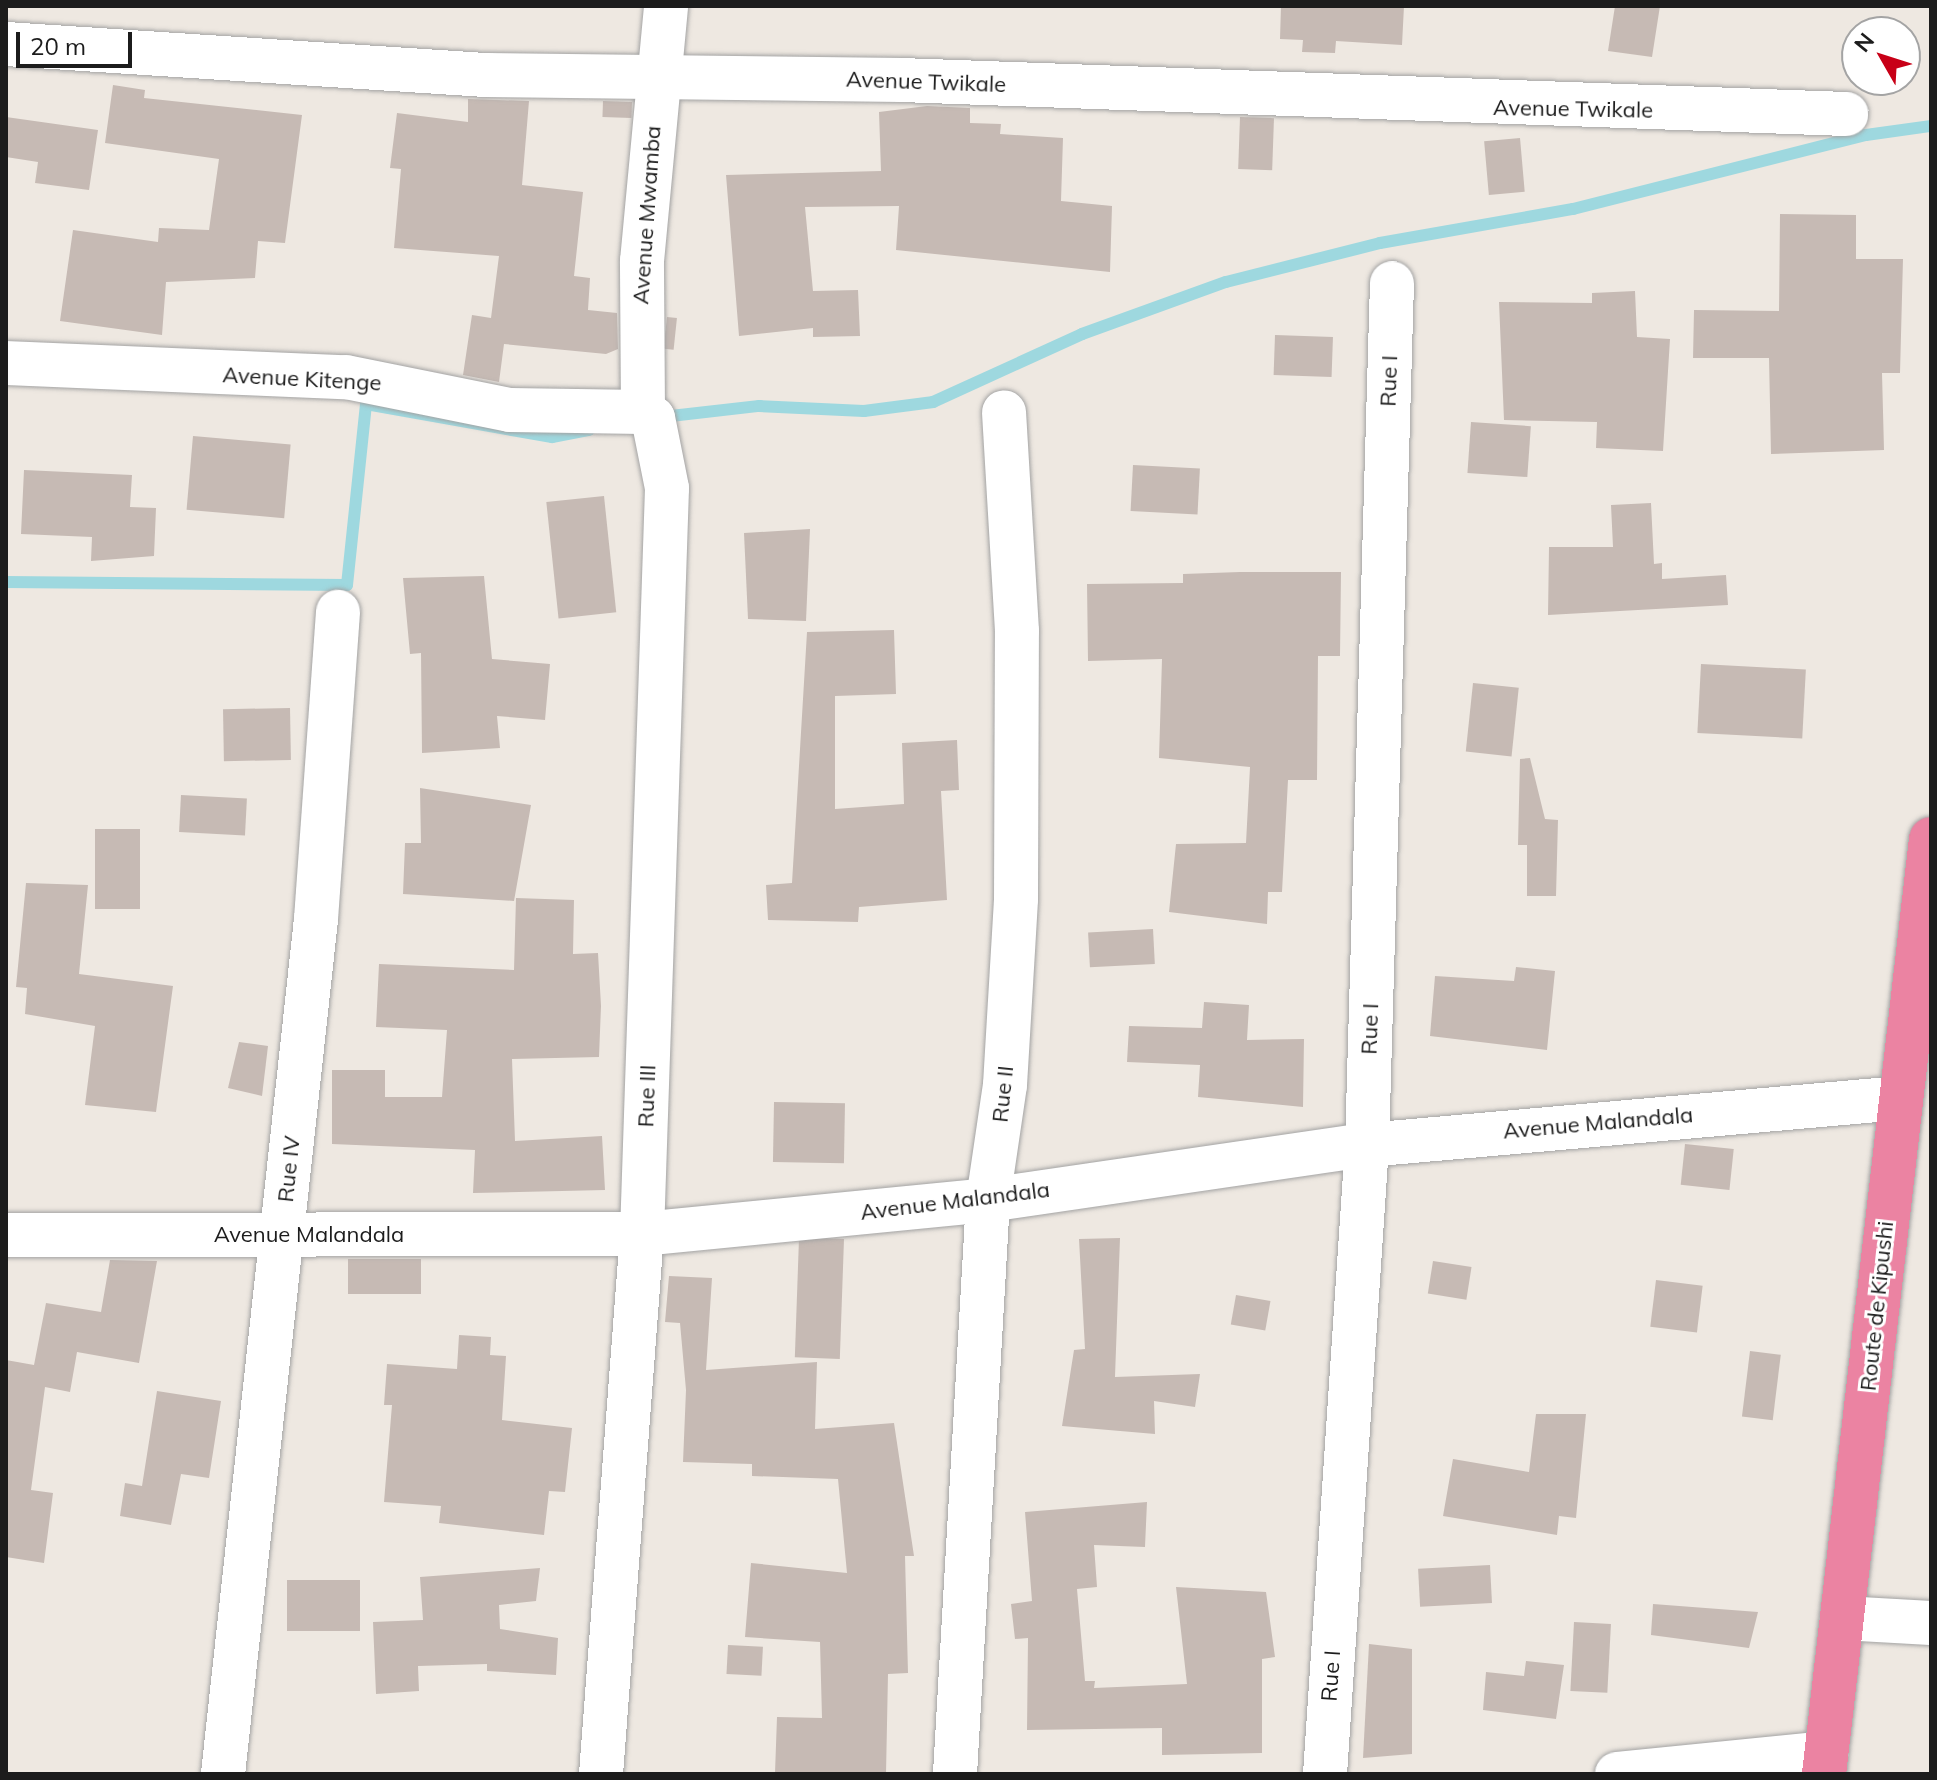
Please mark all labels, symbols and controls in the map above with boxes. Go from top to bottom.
scale bar [20,16,136,66]
north arrow [1841,16,1921,96]
text: N [1848,27,1880,57]
text: 20 m [30,31,86,61]
street label: Avenue Twikale [845,66,1007,98]
street label: Avenue Twikale [1493,94,1653,124]
street label: Avenue Mwamba [628,125,666,305]
street label: Rue I [1375,355,1403,407]
street label: Avenue Kitenge [222,362,382,396]
street label: Rue I [1356,1003,1384,1055]
street label: Rue III [633,1064,661,1128]
street label: Rue II [987,1064,1019,1124]
street label: Avenue Malandala [1502,1102,1694,1144]
street label: Rue IV [272,1134,306,1204]
street label: Avenue Malandala [859,1176,1051,1226]
street label: Route de Kipushi [1855,1220,1899,1392]
street label: Avenue Malandala [214,1222,404,1248]
street label: Rue I [1316,1649,1346,1703]

